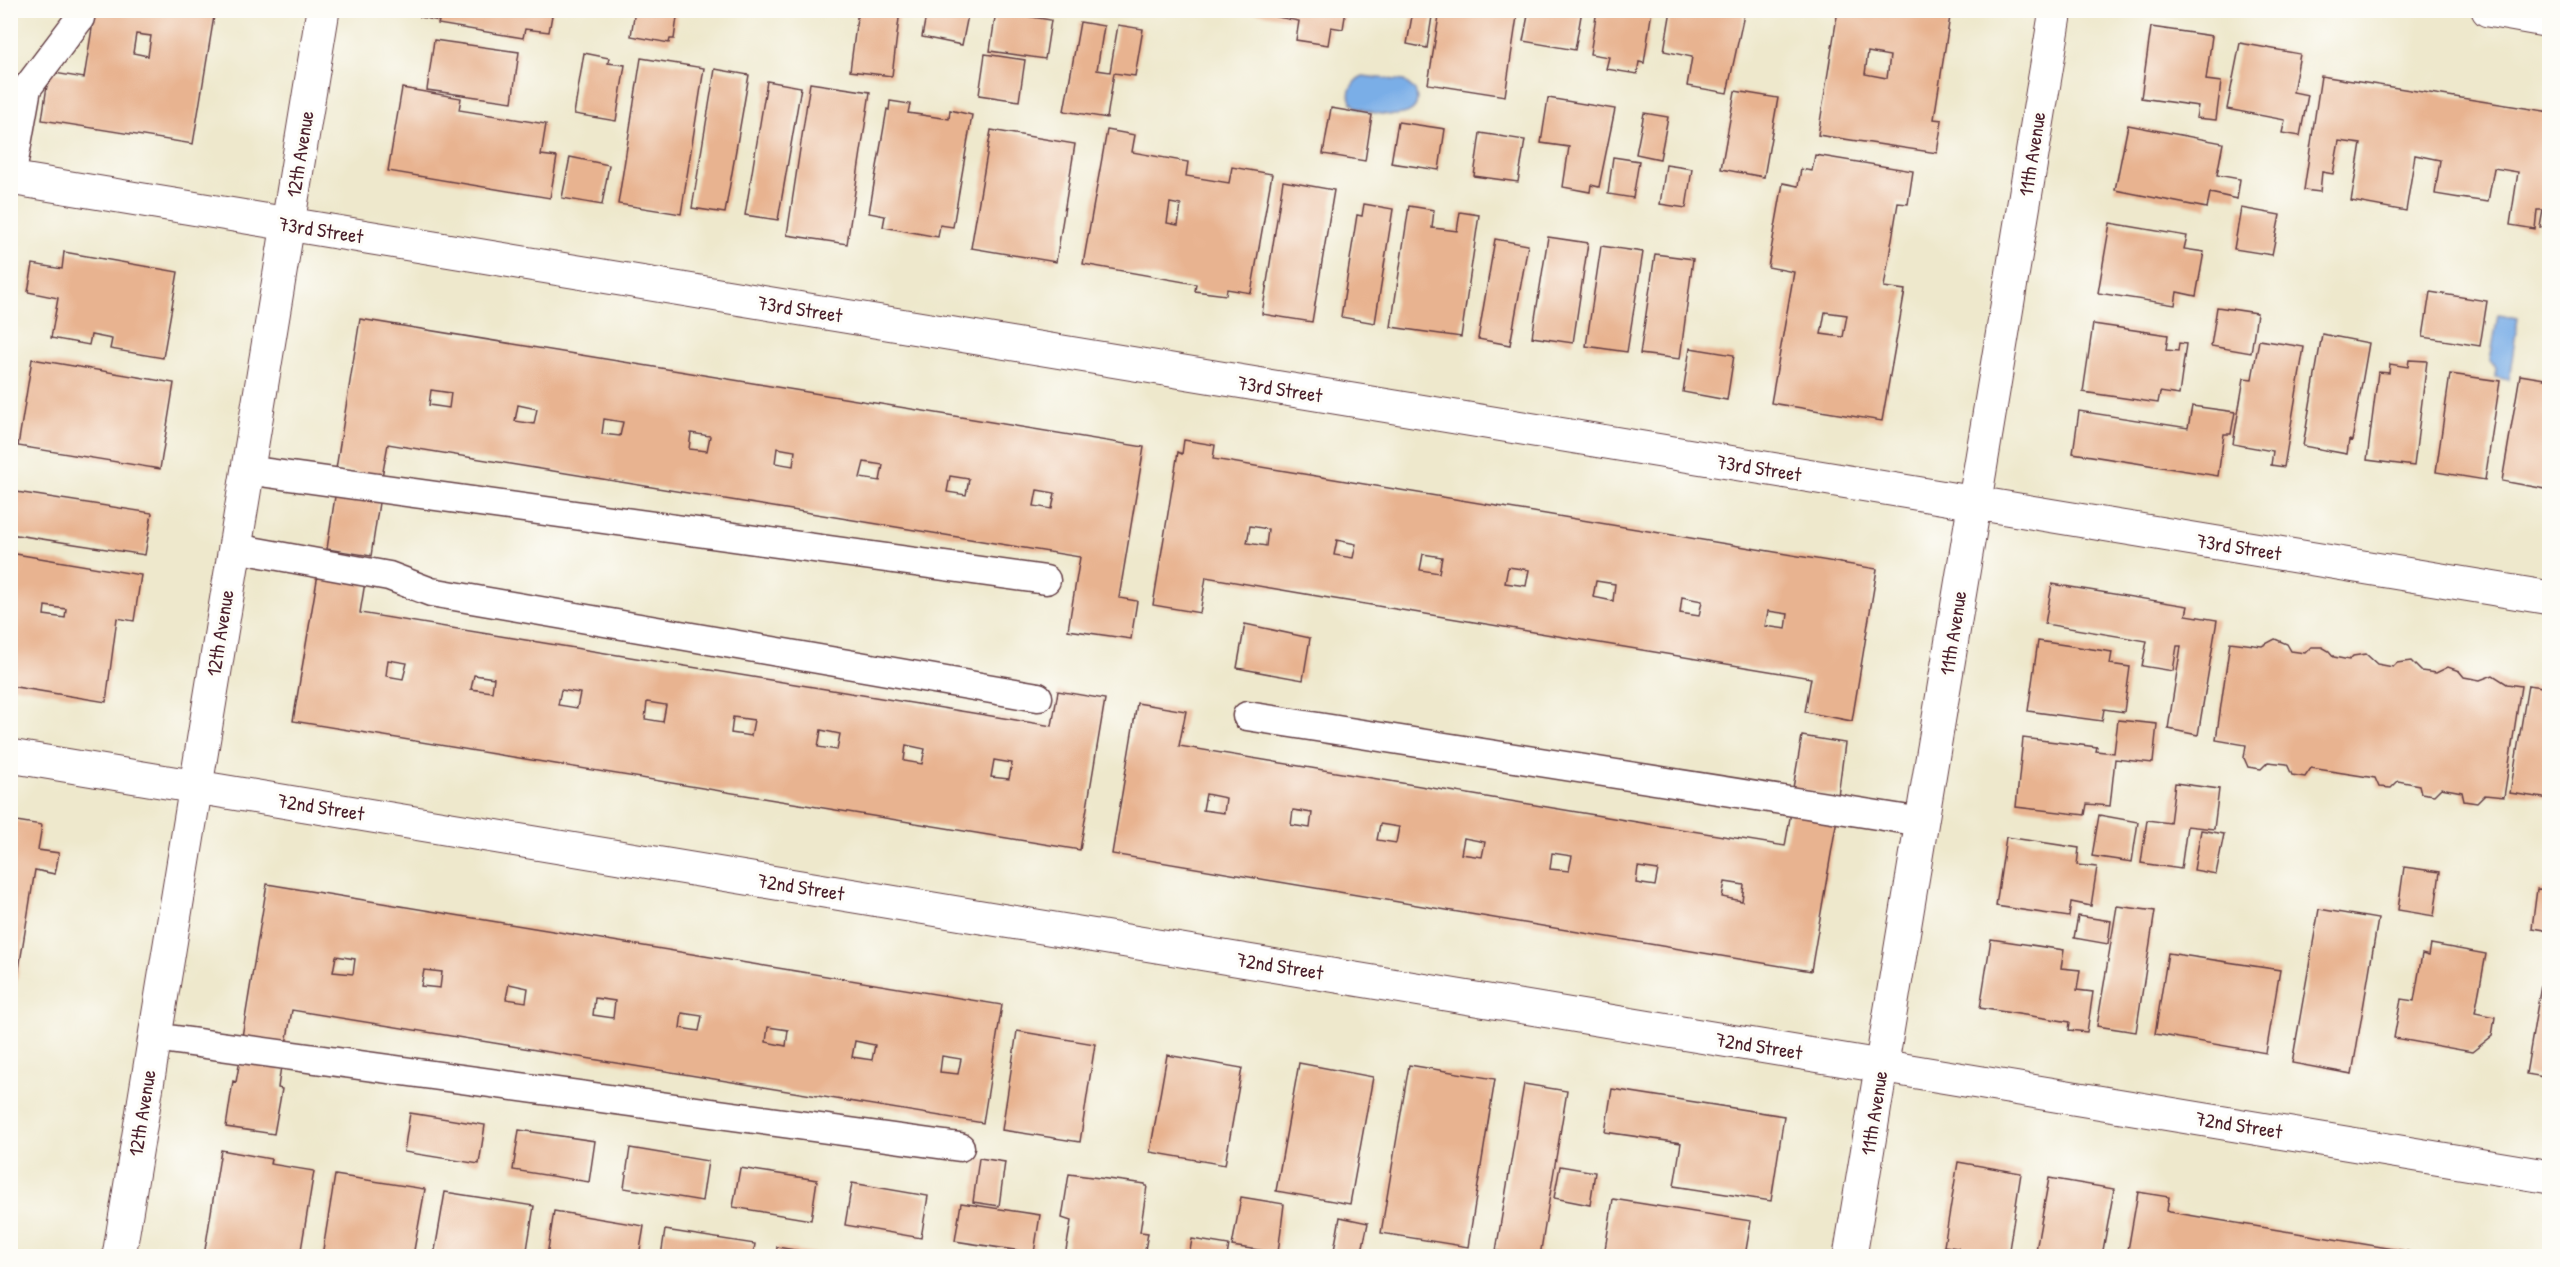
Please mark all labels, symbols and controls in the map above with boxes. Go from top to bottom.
street label: 12th Avenue [279,109,320,199]
street label: 11th Avenue [2012,110,2052,198]
street label: 73rd Street [277,209,367,250]
street label: 73rd Street [756,288,846,329]
street label: 73rd Street [1236,368,1326,409]
street label: 73rd Street [1715,447,1805,488]
street label: 73rd Street [2195,526,2285,567]
street label: 12th Avenue [199,588,240,678]
street label: 11th Avenue [1933,589,1973,677]
street label: 72nd Street [276,786,367,827]
street label: 72nd Street [756,866,847,907]
street label: 72nd Street [1235,945,1326,986]
street label: 72nd Street [1714,1025,1805,1066]
street label: 12th Avenue [121,1068,162,1158]
street label: 11th Avenue [1854,1069,1894,1157]
street label: 72nd Street [2194,1104,2285,1145]

